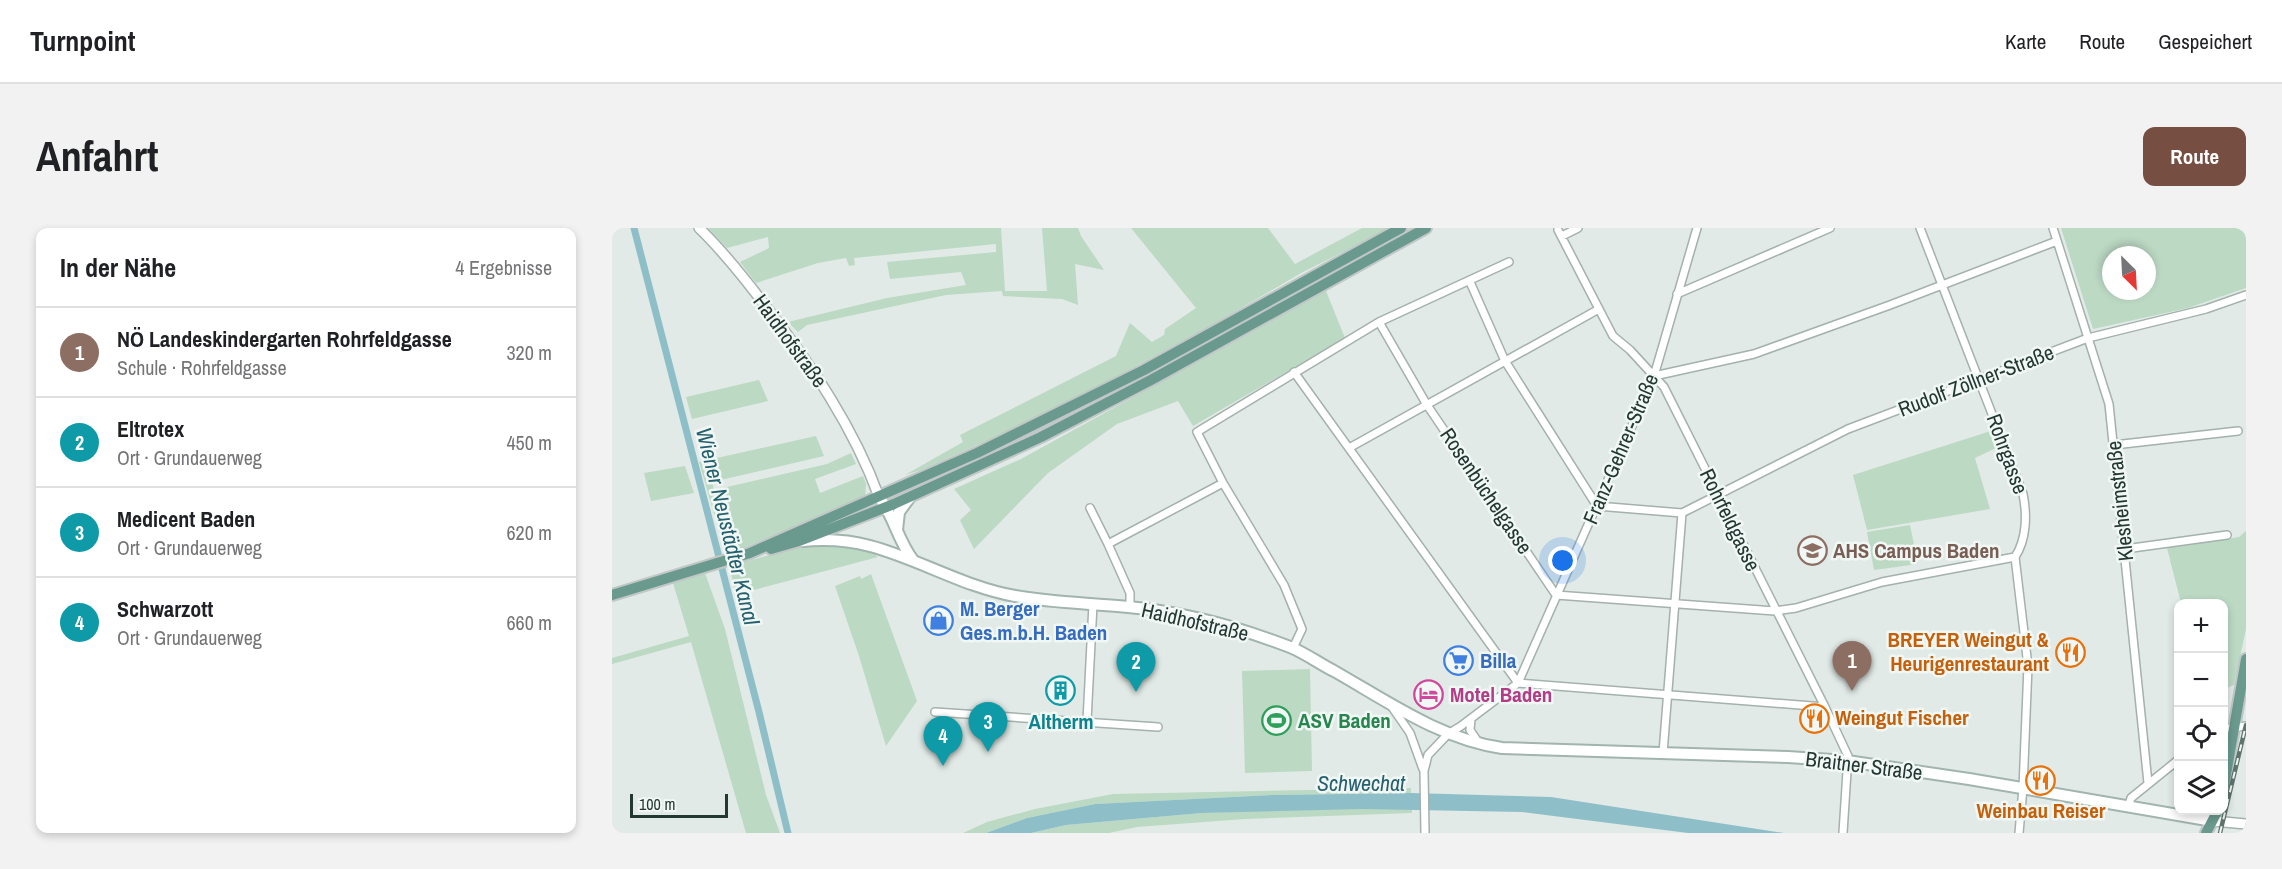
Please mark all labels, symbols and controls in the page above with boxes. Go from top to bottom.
text: Turnpoint [30,22,135,60]
text: Karte [2005,27,2046,56]
text: Route [2079,27,2125,56]
text: Gespeichert [2158,27,2252,56]
button: Route [2143,127,2246,186]
text: Anfahrt [36,128,158,184]
north arrow [2102,246,2156,300]
text: In der Nähe [60,250,176,285]
text: 4 Ergebnisse [455,254,552,281]
street label: Haidhofstraße [747,288,834,393]
text: NÖ Landeskindergarten Rohrfeldgasse [117,324,452,354]
street label: Rudolf Zöllner-Straße [1894,338,2058,424]
text: 1 [75,339,84,366]
text: 320 m [506,339,552,366]
text: Schule · Rohrfeldgasse [117,354,287,381]
street label: Franz-Gehrer-Straße [1576,369,1665,528]
street label: Rohrgasse [1980,410,2035,498]
text: Eltrotex [117,414,184,444]
street label: Rosenbüchelgasse [1433,422,1539,560]
water label: Wiener Neustädter Kanal [689,424,767,629]
text: 2 [75,429,84,456]
text: 450 m [506,429,552,456]
street label: Klesheimstraße [2099,440,2140,563]
text: Ort · Grundauerweg [117,444,262,471]
street label: Rohrfeldgasse [1693,464,1768,576]
text: Medicent Baden [117,504,255,534]
text: 3 [75,519,84,546]
text: 620 m [506,519,552,546]
text: Ort · Grundauerweg [117,534,262,561]
school or university icon: AHS Campus Baden [1796,535,1828,567]
place label: AHS Campus Baden [1833,536,2000,565]
your location [1548,546,1577,575]
text: Schwarzott [117,594,213,624]
place label: M. Berger Ges.m.b.H. Baden [960,594,1107,647]
street label: Haidhofstraße [1139,595,1252,648]
map controls [2174,599,2228,815]
button: + [2174,599,2228,653]
shop icon: M. Berger Ges.m.b.H. Baden [923,605,955,637]
text: 4 [75,609,84,636]
text: 660 m [506,609,552,636]
text: Ort · Grundauerweg [117,624,262,651]
place label: BREYER Weingut & Heurigenrestaurant [1888,625,2050,678]
restaurant icon: BREYER Weingut & Heurigenrestaurant [2054,636,2086,668]
pin: 2 [1116,642,1156,692]
pin: 1 [1832,642,1872,691]
supermarket icon: Billa [1443,645,1475,677]
place label: Billa [1480,646,1517,675]
button: − [2174,653,2228,707]
building icon: Altherm [1045,675,1077,707]
hotel icon: Motel Baden [1413,679,1445,711]
place label: Motel Baden [1450,680,1552,709]
pin: 3 [968,702,1007,752]
restaurant icon: Weingut Fischer [1798,702,1830,734]
place label: Weingut Fischer [1835,703,1969,732]
sports icon: ASV Baden [1261,705,1293,737]
place label: ASV Baden [1298,706,1391,735]
place label: Altherm [1028,707,1094,736]
button: locate [2174,707,2228,761]
pin: 4 [924,716,962,766]
street label: Braitner Straße [1804,744,1924,787]
button: layers [2174,761,2228,815]
restaurant icon: Weinbau Reiser [2025,764,2057,796]
water label: Schwechat [1317,768,1406,798]
scale bar [630,791,728,818]
text: 100 m [639,793,675,815]
place label: Weinbau Reiser [1977,796,2106,825]

